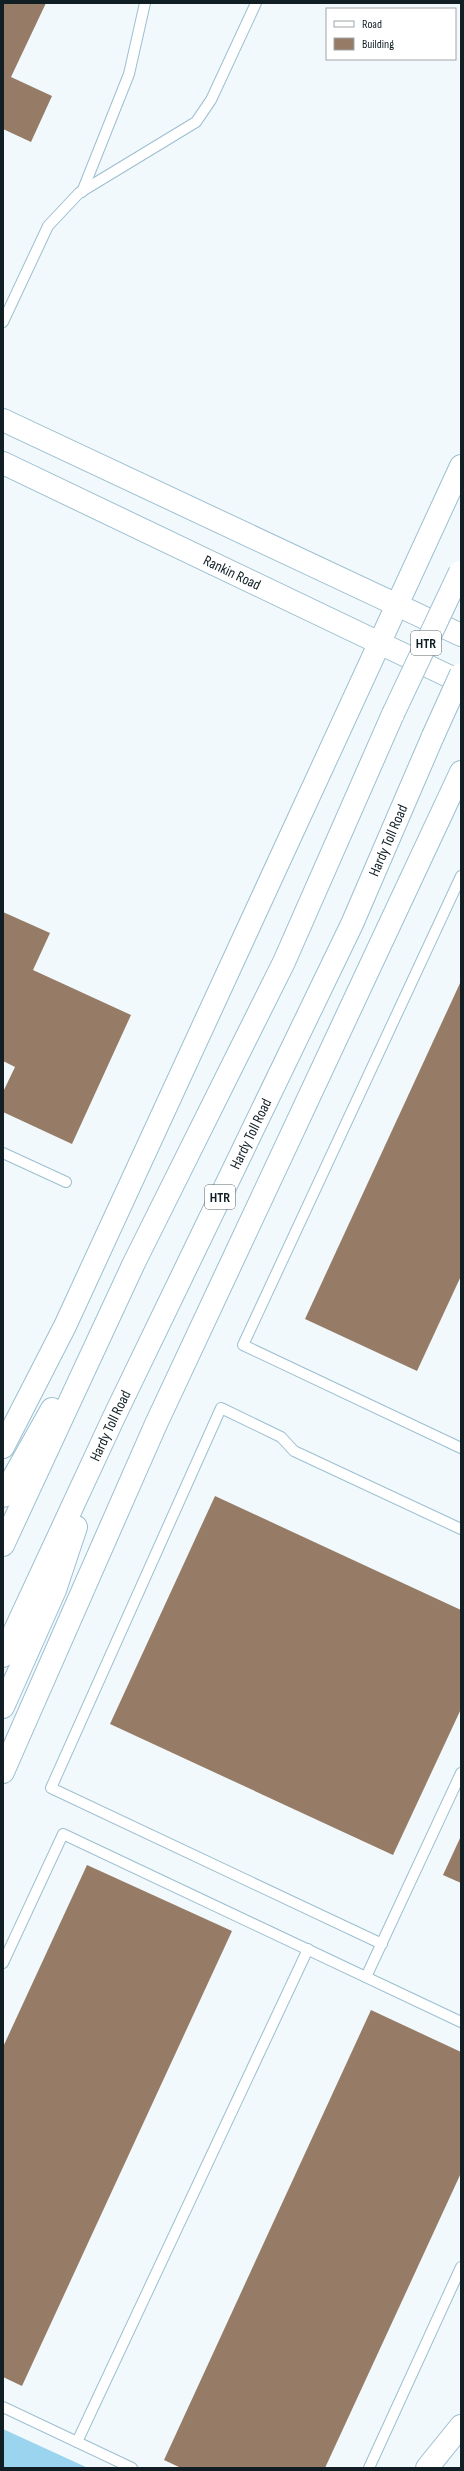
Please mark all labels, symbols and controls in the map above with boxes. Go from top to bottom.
legend [326,8,456,60]
text: Road [362,17,382,32]
text: Building [362,37,394,52]
street label: Rankin Road [200,551,264,595]
road number: HTR [411,631,441,655]
street label: Hardy Toll Road [365,802,412,879]
street label: Hardy Toll Road [226,1096,276,1172]
road number: HTR [205,1185,235,1209]
street label: Hardy Toll Road [86,1387,135,1464]

